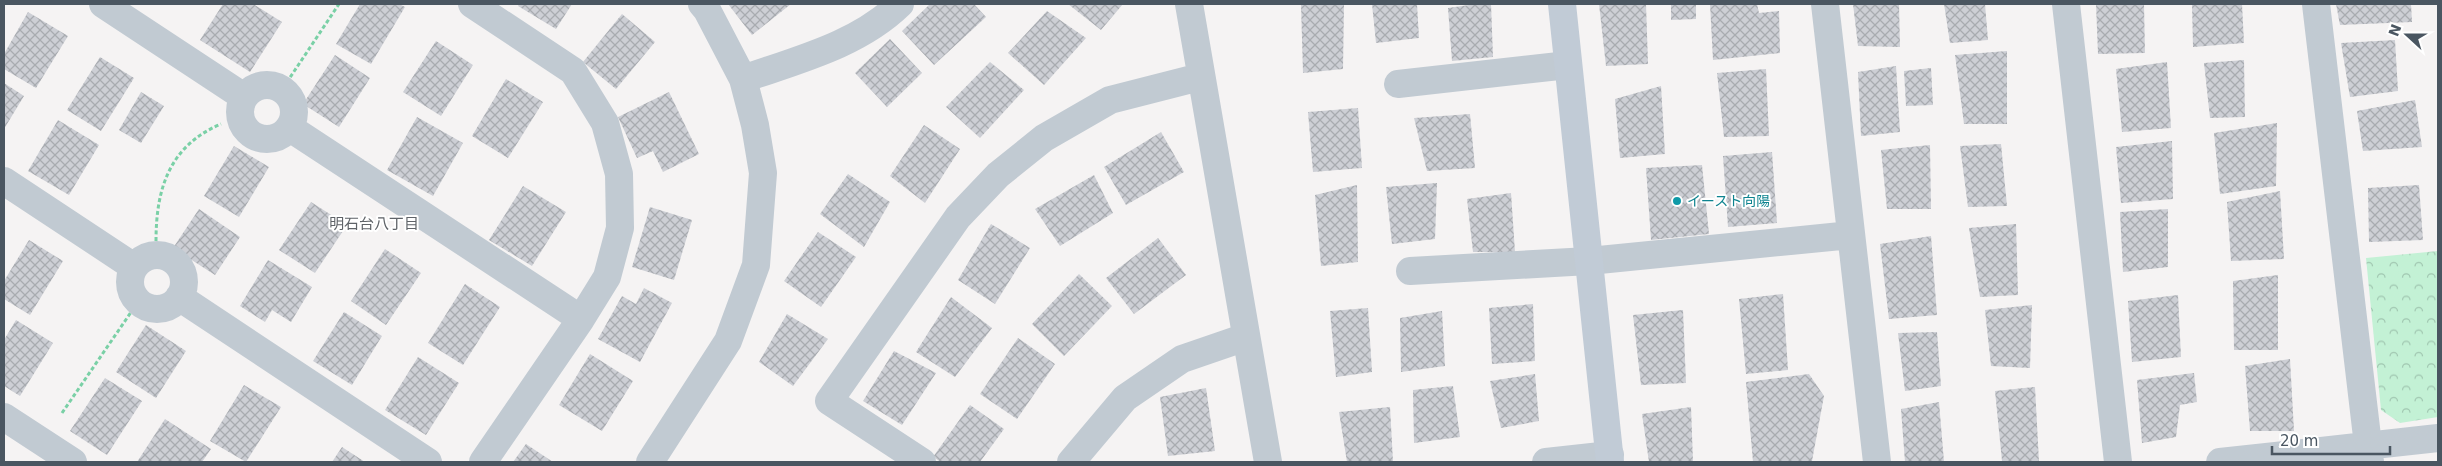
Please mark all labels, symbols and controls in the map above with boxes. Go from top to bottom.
north arrow [2382,10,2432,60]
text: N [2385,22,2404,39]
place label: イースト向陽 [1687,193,1770,209]
marker: イースト向陽 [1671,195,1683,207]
district label: 明石台八丁目 [329,215,419,233]
scale bar [2272,424,2390,456]
text: 20 m [2280,432,2318,450]

